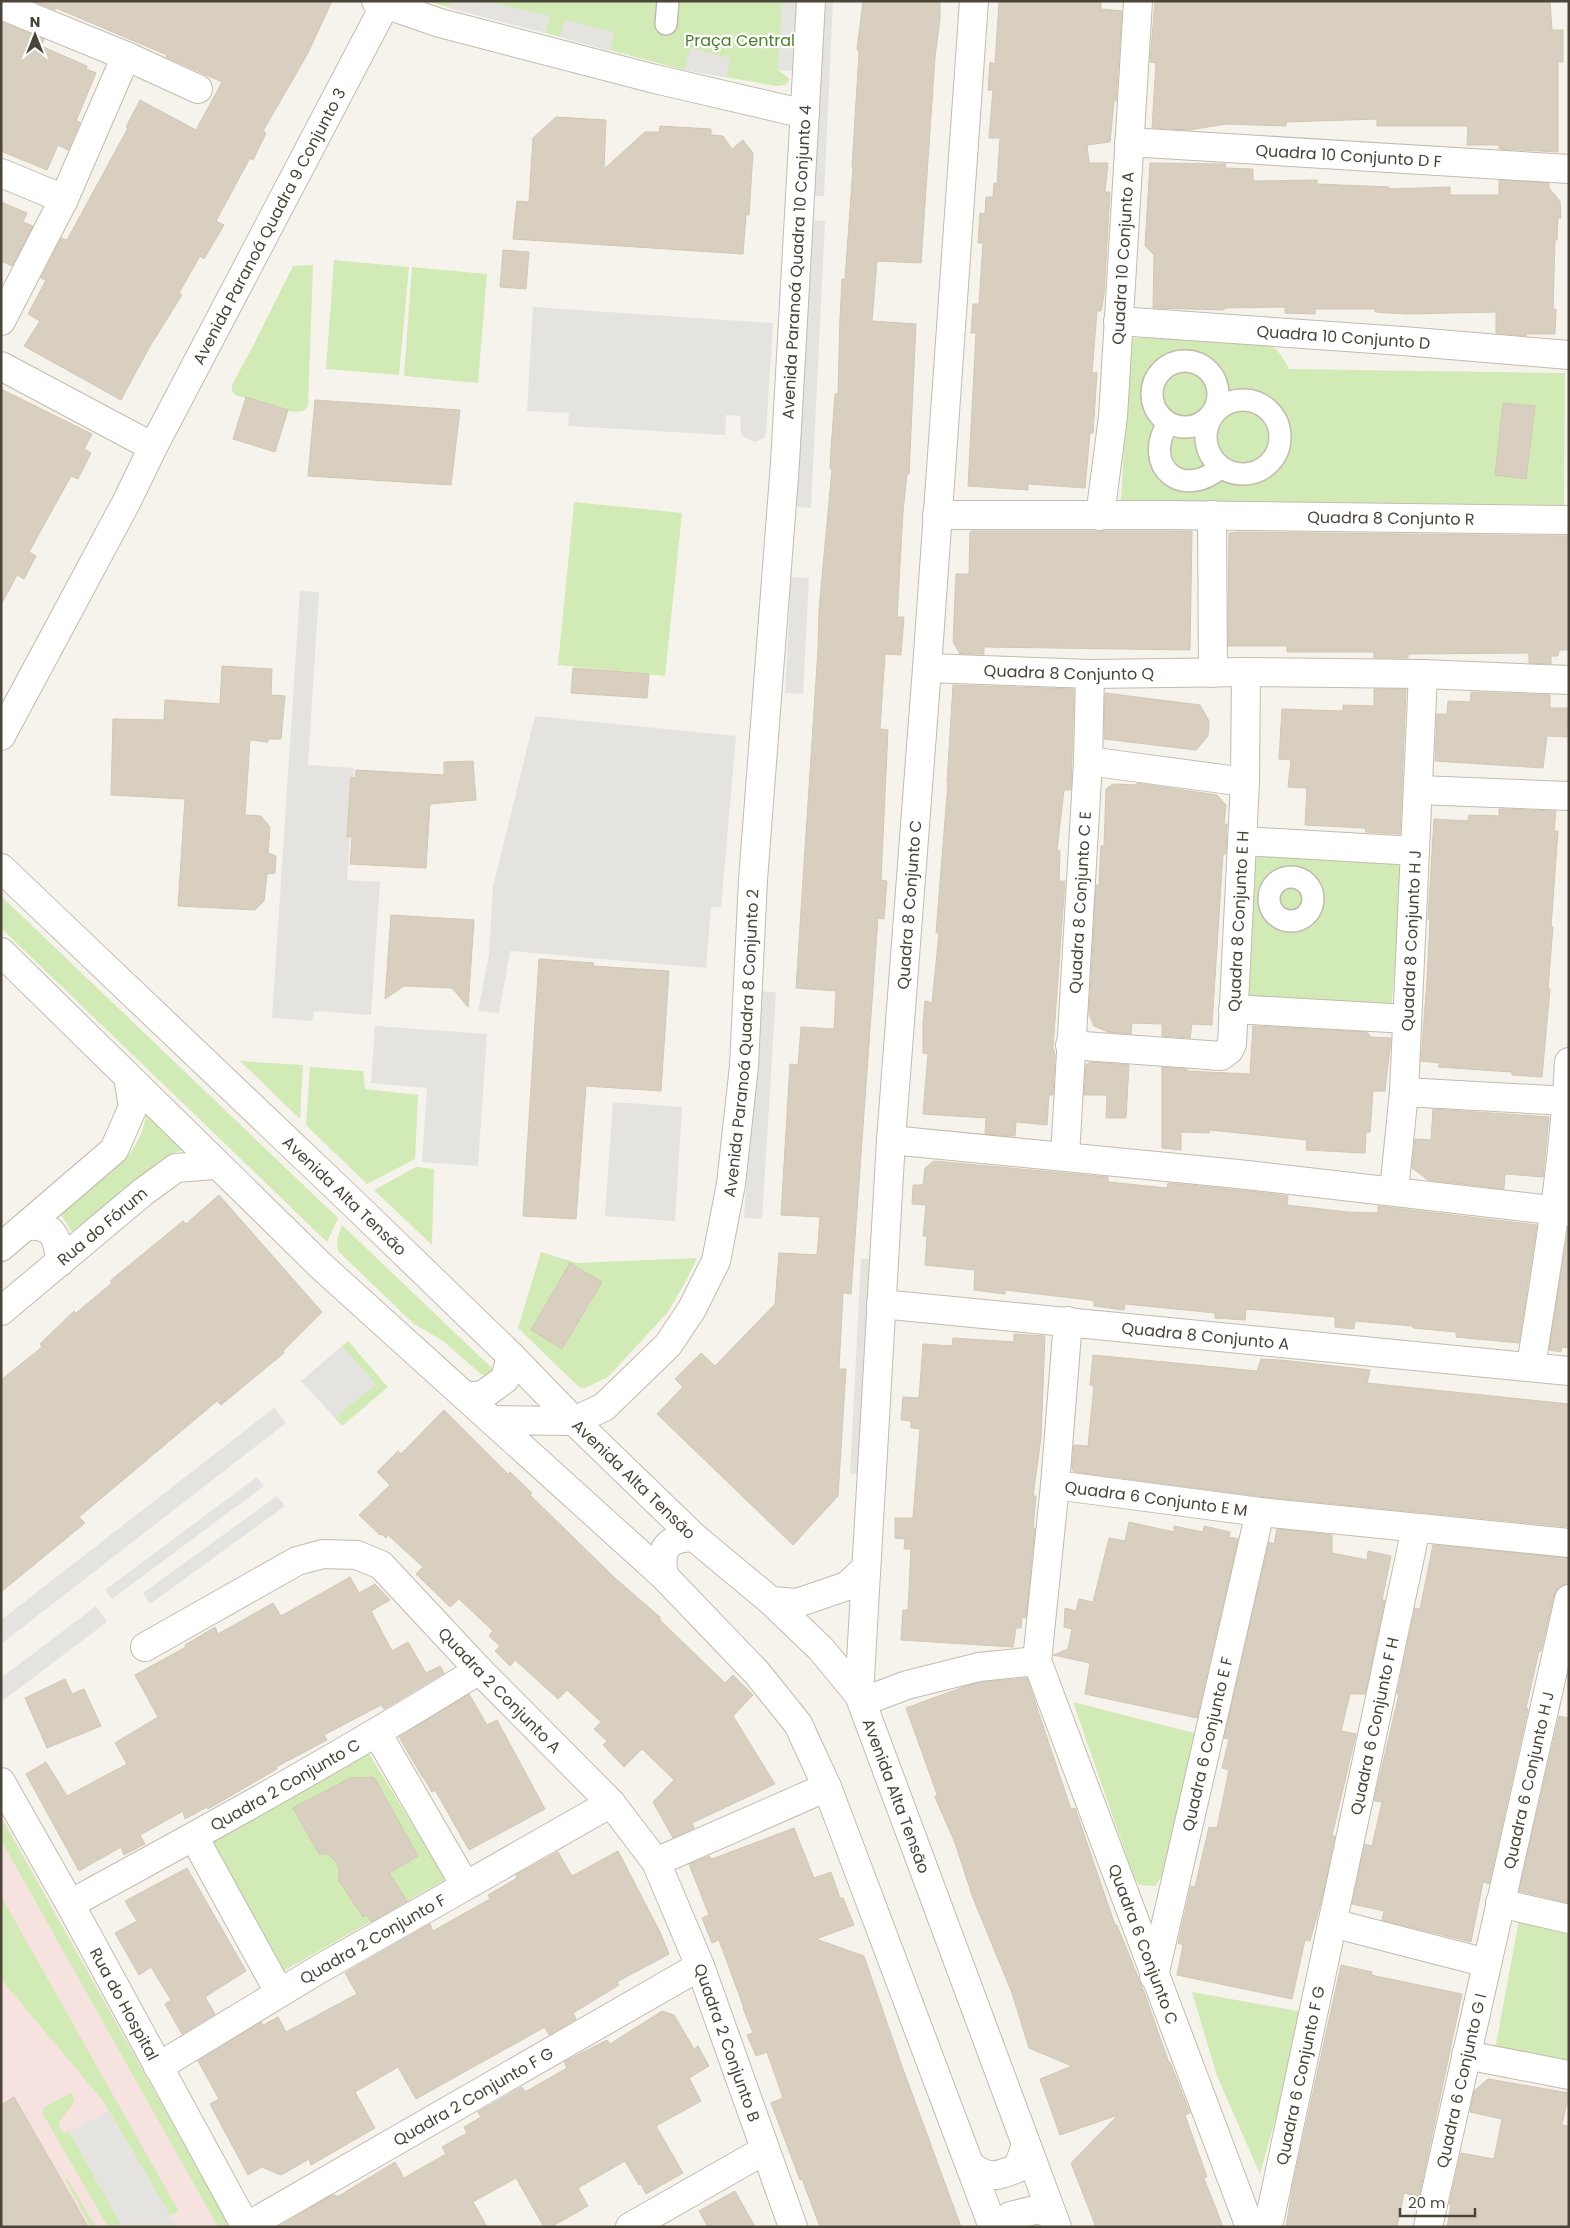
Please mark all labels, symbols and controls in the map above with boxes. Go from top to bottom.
north arrow [10,10,60,60]
text: N [30,12,40,32]
park label: Praça Central [685,29,795,52]
street label: Avenida Paranoá Quadra 9 Conjunto 3 [187,84,351,368]
street label: Avenida Paranoá Quadra 10 Conjunto 4 [776,104,817,420]
street label: Quadra 10 Conjunto D F [1255,138,1442,173]
street label: Quadra 10 Conjunto A [1106,171,1139,345]
street label: Quadra 10 Conjunto D [1256,319,1431,355]
street label: Quadra 8 Conjunto R [1307,505,1475,530]
street label: Quadra 8 Conjunto Q [983,659,1155,686]
street label: Quadra 8 Conjunto C E [1063,811,1097,994]
street label: Quadra 8 Conjunto C [891,819,927,990]
street label: Quadra 8 Conjunto E H [1222,830,1254,1012]
street label: Quadra 8 Conjunto H J [1395,849,1426,1032]
street label: Avenida Paranoá Quadra 8 Conjunto 2 [717,888,764,1199]
street label: Avenida Alta Tensão [278,1131,412,1261]
street label: Rua do Fórum [52,1182,152,1271]
street label: Quadra 8 Conjunto A [1121,1316,1291,1355]
street label: Avenida Alta Tensão [567,1414,701,1544]
street label: Quadra 6 Conjunto E M [1063,1475,1249,1522]
street label: Quadra 2 Conjunto A [433,1622,567,1758]
street label: Quadra 6 Conjunto F H [1344,1635,1404,1817]
street label: Quadra 6 Conjunto E F [1176,1654,1238,1833]
street label: Quadra 6 Conjunto H J [1497,1689,1559,1871]
street label: Avenida Alta Tensão [857,1715,936,1877]
street label: Quadra 2 Conjunto C [206,1733,364,1836]
street label: Quadra 6 Conjunto C [1103,1861,1184,2028]
street label: Quadra 2 Conjunto F [295,1888,450,1990]
street label: Rua do Hospital [84,1943,165,2065]
street label: Quadra 2 Conjunto B [688,1960,766,2125]
street label: Quadra 6 Conjunto F G [1270,1984,1330,2167]
street label: Quadra 6 Conjunto G I [1430,1991,1492,2170]
street label: Quadra 2 Conjunto F G [389,2041,558,2152]
scale bar [1400,2186,1475,2218]
text: 20 m [1408,2192,1446,2213]

